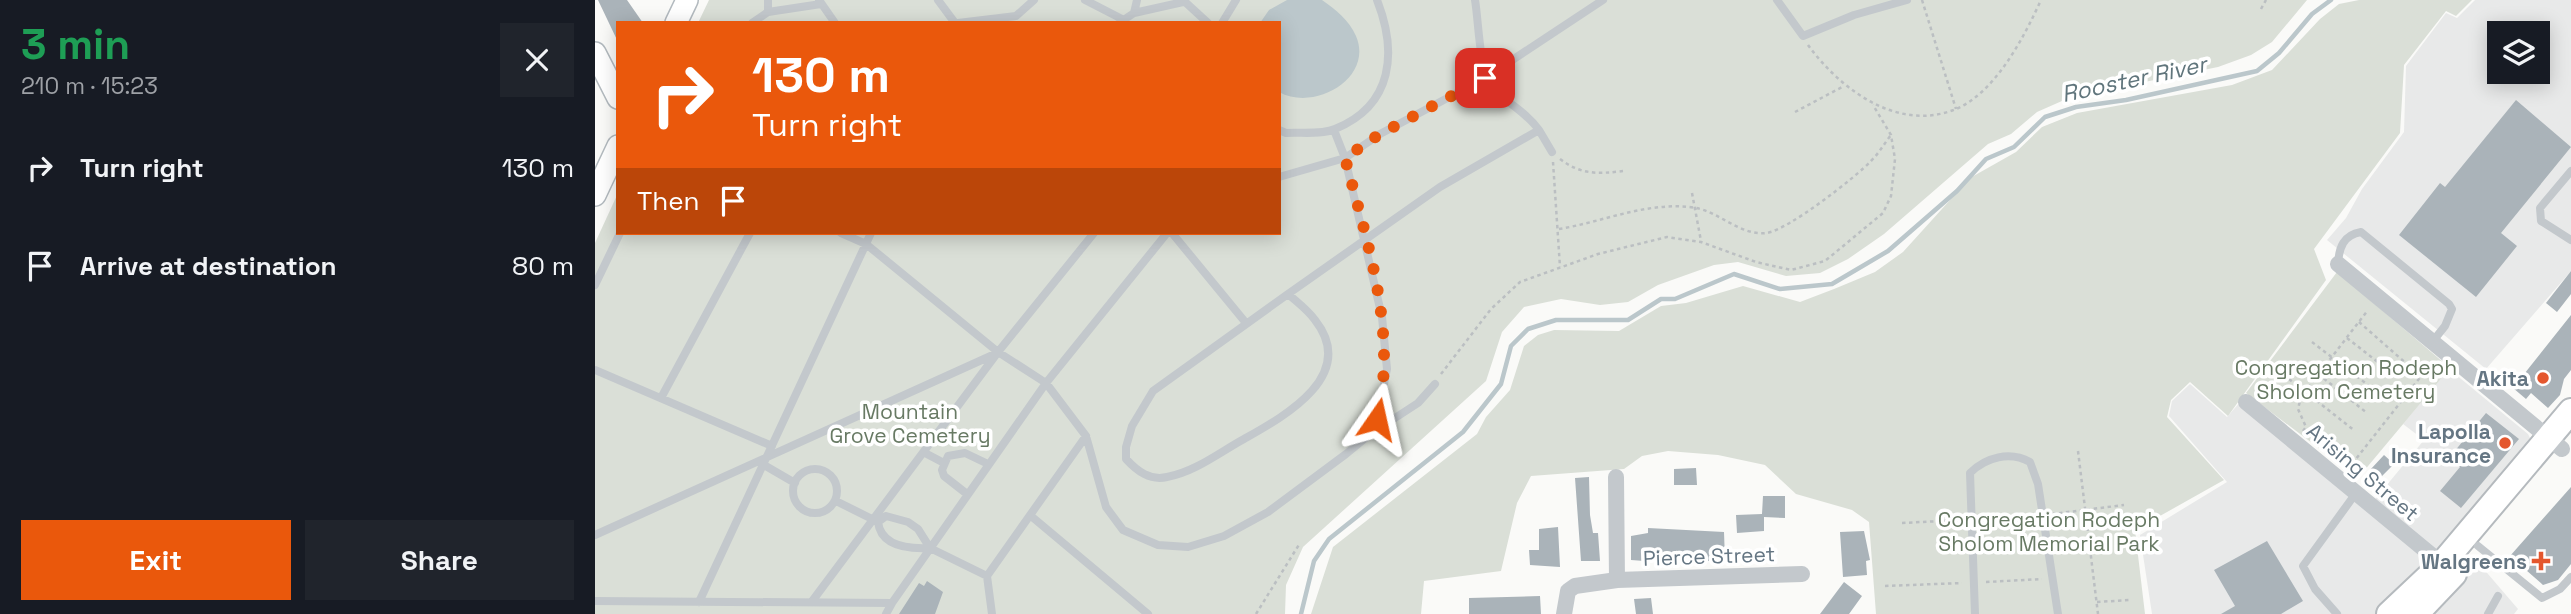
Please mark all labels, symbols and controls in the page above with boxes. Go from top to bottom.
text: 3 min [21,18,130,71]
map controls [2487,21,2550,84]
button: layers [2487,21,2550,84]
button: close [500,23,574,97]
text: 130 m [752,44,890,106]
pin [1455,48,1515,108]
icon: right [637,49,728,140]
water label: Rooster River [2059,49,2212,109]
icon: arrive [1466,59,1504,97]
text: 210 m · 15:23 [21,71,158,101]
text: Turn right [752,105,902,145]
icon: right [21,149,59,187]
text: Turn right [80,151,204,185]
text: 130 m [502,151,574,185]
icon: arrive [714,182,752,220]
text: Then [637,184,700,218]
icon: arrive [21,247,59,285]
text: Arrive at destination [80,249,337,283]
text: 80 m [512,249,574,283]
park label: Congregation Rodeph Sholom Cemetery [2235,354,2457,405]
place label: Akita [2477,365,2529,392]
marker: Akita [2535,370,2551,386]
position arrow [1340,382,1414,456]
park label: Mountain Grove Cemetery [829,398,991,449]
street label: Arising Street [2301,417,2425,527]
place label: Lapolla Insurance [2391,418,2491,469]
marker: Lapolla Insurance [2497,435,2513,451]
park label: Congregation Rodeph Sholom Memorial Park [1938,506,2160,557]
button: Exit [21,520,291,600]
button: Share [305,520,574,600]
street label: Pierce Street [1642,540,1776,572]
place label: Walgreens [2421,548,2527,575]
marker: Walgreens [2533,553,2549,569]

